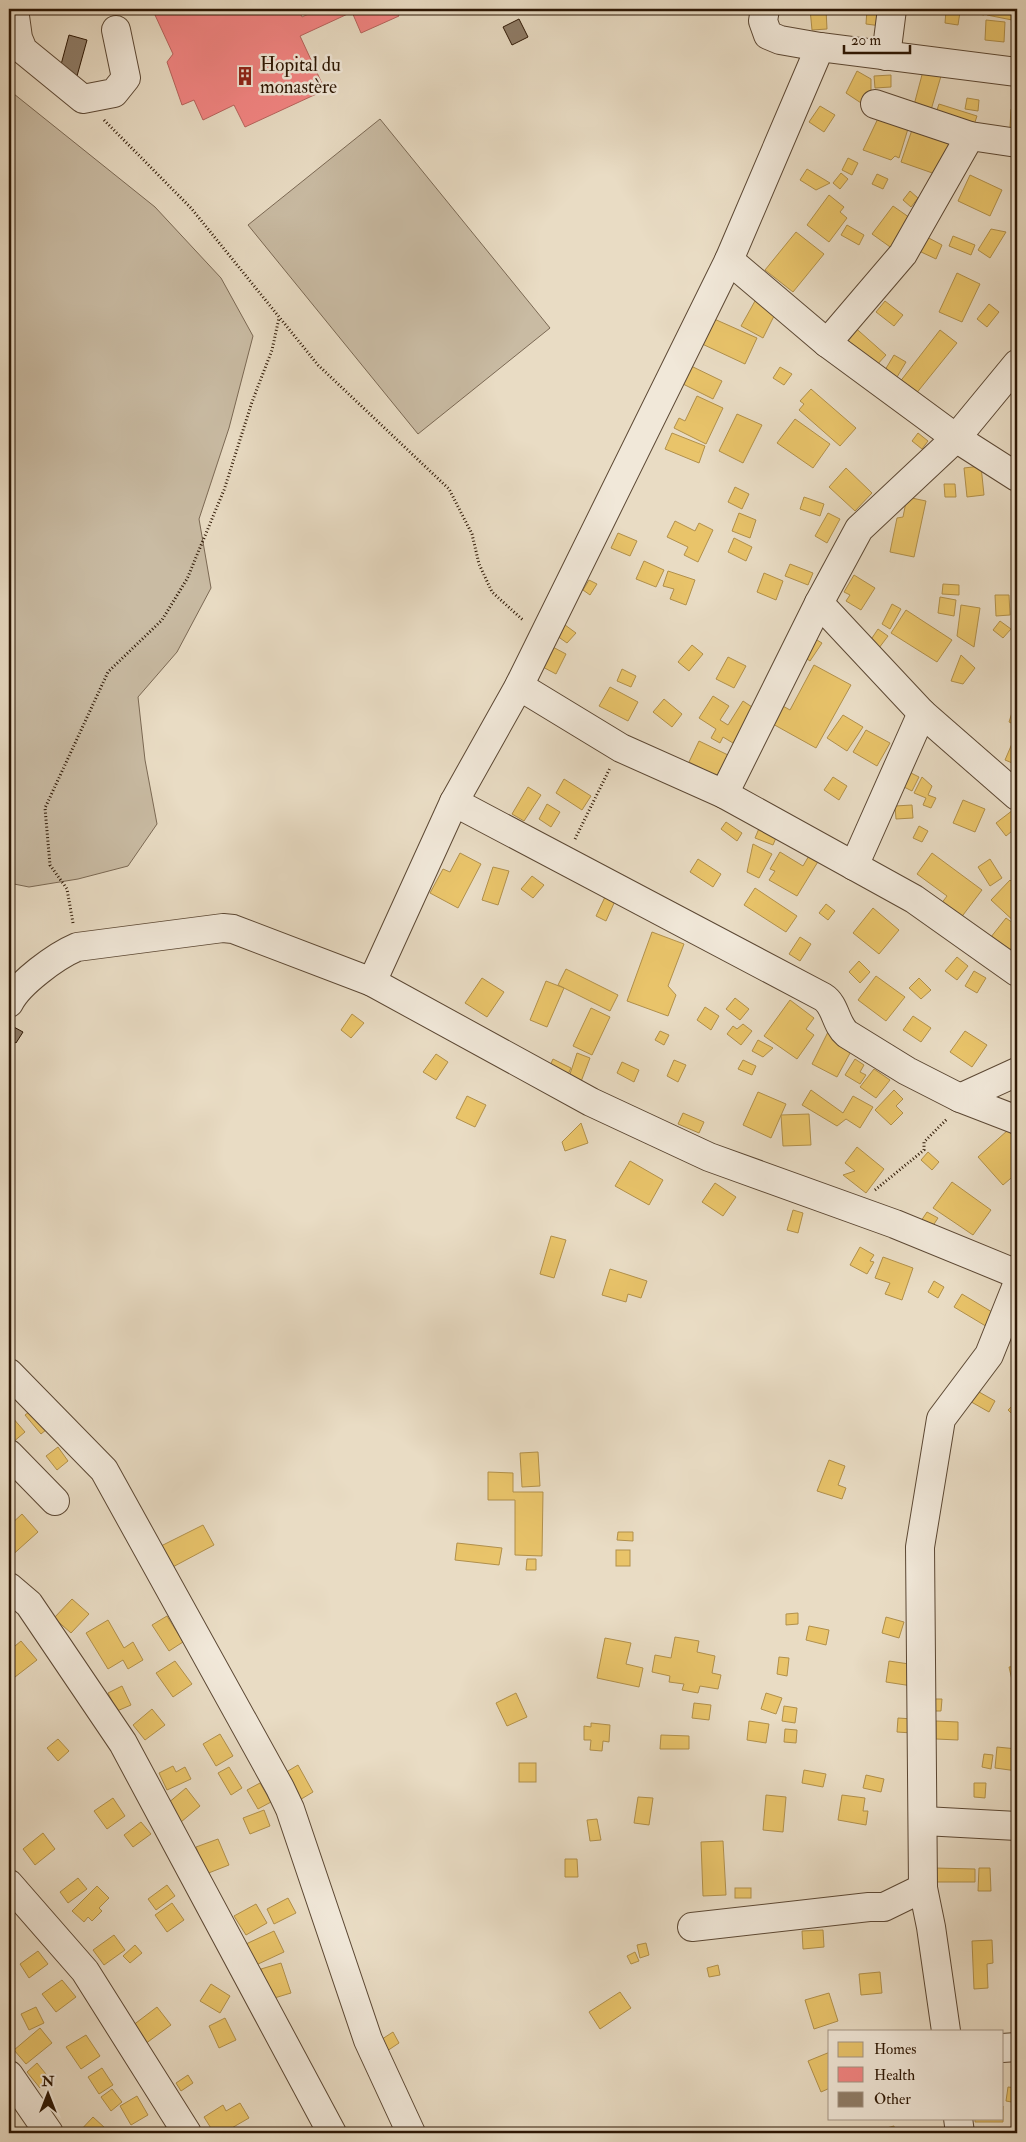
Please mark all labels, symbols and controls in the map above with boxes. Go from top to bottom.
scale bar [844,22,910,54]
text: 20 m [851,31,881,50]
place label: Hopital du monastère [260,53,341,99]
building icon: Hopital du monastère [234,65,256,87]
legend [828,2030,1004,2120]
text: Homes [874,2040,916,2059]
text: Health [874,2066,915,2085]
north arrow [22,2070,72,2120]
text: N [41,2073,55,2090]
text: Other [874,2090,911,2109]

